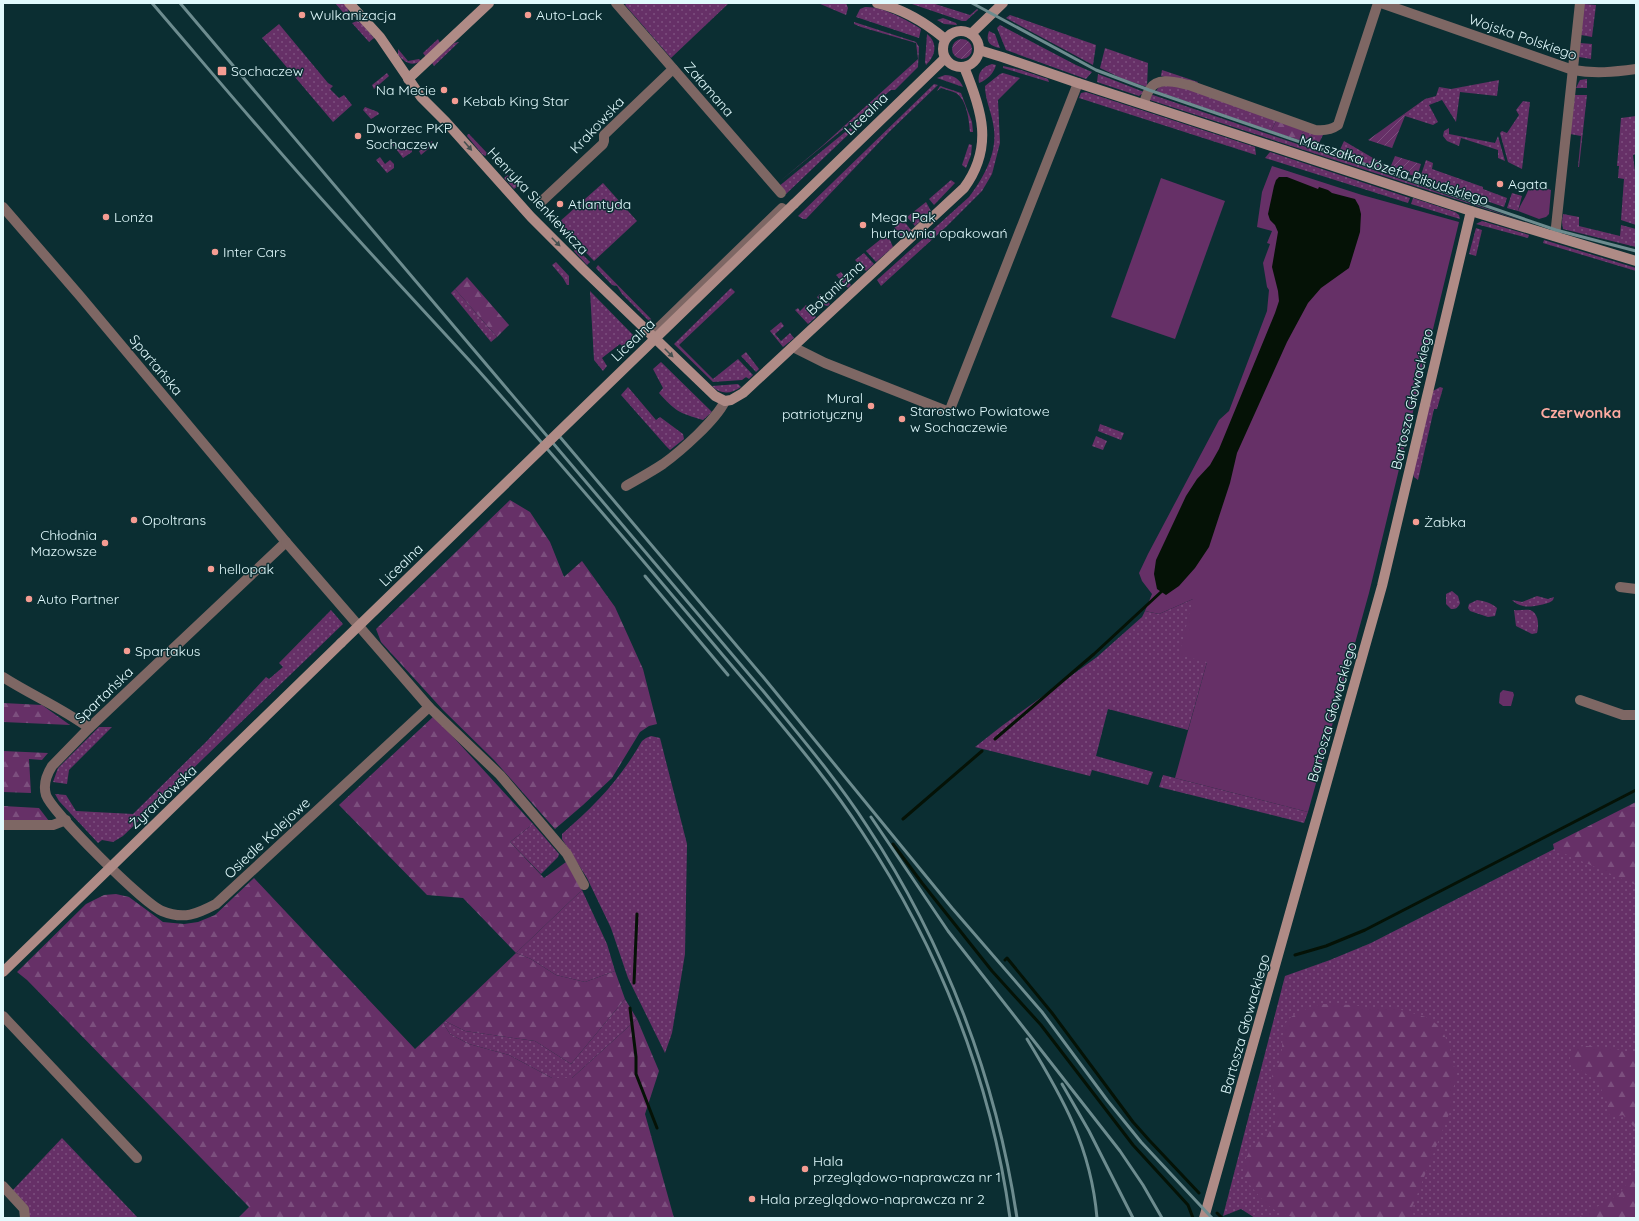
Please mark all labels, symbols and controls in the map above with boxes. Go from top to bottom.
place label: Wulkanizacja [310,6,396,24]
place label: Auto-Lack [536,6,602,24]
marker: Wulkanizacja [297,10,307,20]
marker: Auto-Lack [523,10,533,20]
street label: Wojska Polskiego [1466,10,1580,64]
street label: Załamana [680,58,738,120]
place label: Sochaczew [231,62,304,80]
marker: Sochaczew [216,65,228,77]
place label: Na Mecie [376,81,436,99]
marker: Na Mecie [439,85,449,95]
street label: Licealna [840,89,892,139]
place label: Kebab King Star [463,92,570,110]
street label: Krakowska [566,93,628,157]
marker: Kebab King Star [450,96,460,106]
place label: Dworzec PKP Sochaczew [366,119,452,153]
marker: Dworzec PKP Sochaczew [353,131,363,141]
street label: Marszałka Józefa Piłsudskiego [1297,131,1491,209]
one-way arrow [463,142,472,151]
street label: Henryka Sienkiewicza [484,144,592,258]
place label: Agata [1508,175,1547,193]
marker: Agata [1495,179,1505,189]
place label: Atlantyda [568,195,631,213]
marker: Atlantyda [555,199,565,209]
place label: Lonża [114,208,153,226]
place label: Mega Pak hurtownia opakowań [871,208,1008,242]
marker: Lonża [101,212,111,222]
marker: Mega Pak hurtownia opakowań [858,220,868,230]
one-way arrow [551,237,561,247]
place label: Inter Cars [223,243,286,261]
marker: Inter Cars [210,247,220,257]
street label: Botaniczna [802,257,868,319]
street label: Licealna [607,315,659,365]
street label: Bartosza Głowackiego [1387,326,1437,472]
street label: Spartańska [125,331,187,399]
one-way arrow [664,348,674,357]
place label: Mural patriotyczny [782,389,863,423]
marker: Mural patriotyczny [866,401,876,411]
place label: Starostwo Powiatowe w Sochaczewie [910,402,1050,436]
district label: Czerwonka [1541,403,1621,422]
marker: Starostwo Powiatowe w Sochaczewie [897,414,907,424]
place label: Opoltrans [142,511,206,529]
place label: Żabka [1424,513,1466,531]
marker: Opoltrans [129,515,139,525]
marker: Żabka [1411,517,1421,527]
place label: Chłodnia Mazowsze [30,526,97,560]
marker: Chłodnia Mazowsze [100,538,110,548]
street label: Licealna [375,540,427,590]
place label: hellopak [219,560,274,578]
marker: hellopak [206,564,216,574]
place label: Auto Partner [37,590,120,608]
marker: Auto Partner [24,594,34,604]
street label: Bartosza Głowackiego [1303,640,1361,784]
place label: Spartakus [135,642,200,660]
marker: Spartakus [122,646,132,656]
street label: Spartańska [71,663,137,727]
street label: Żyrardowska [126,761,200,833]
street label: Osiedle Kolejowe [220,794,314,882]
street label: Bartosza Głowackiego [1216,952,1274,1096]
place label: Hala przeglądowo-naprawcza nr 1 [813,1152,1001,1186]
marker: Hala przeglądowo-naprawcza nr 1 [800,1164,810,1174]
place label: Hala przeglądowo-naprawcza nr 2 [760,1190,985,1208]
marker: Hala przeglądowo-naprawcza nr 2 [747,1194,757,1204]

